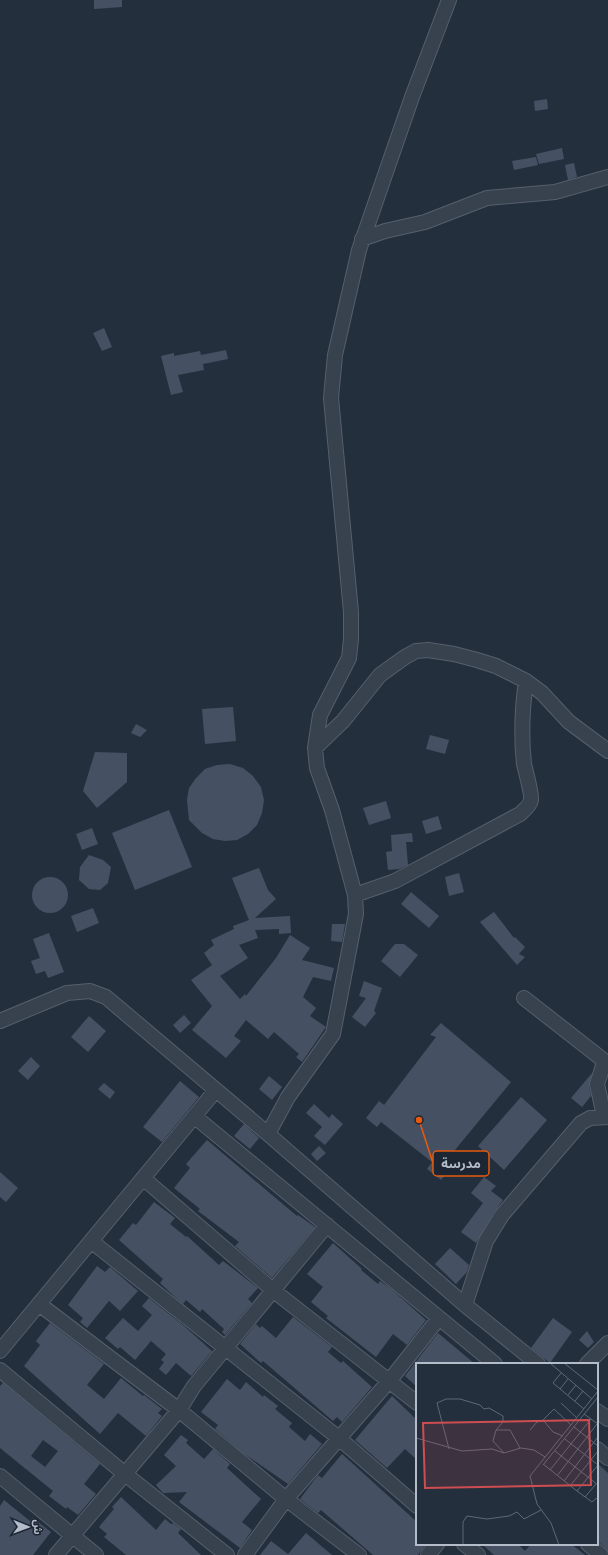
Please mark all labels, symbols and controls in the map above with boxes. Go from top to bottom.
callout: مدرسة [433,1151,489,1176]
text: مدرسة [441,1155,481,1171]
inset map [416,1363,598,1545]
north arrow [8,1507,48,1547]
text: ش [31,1520,45,1535]

